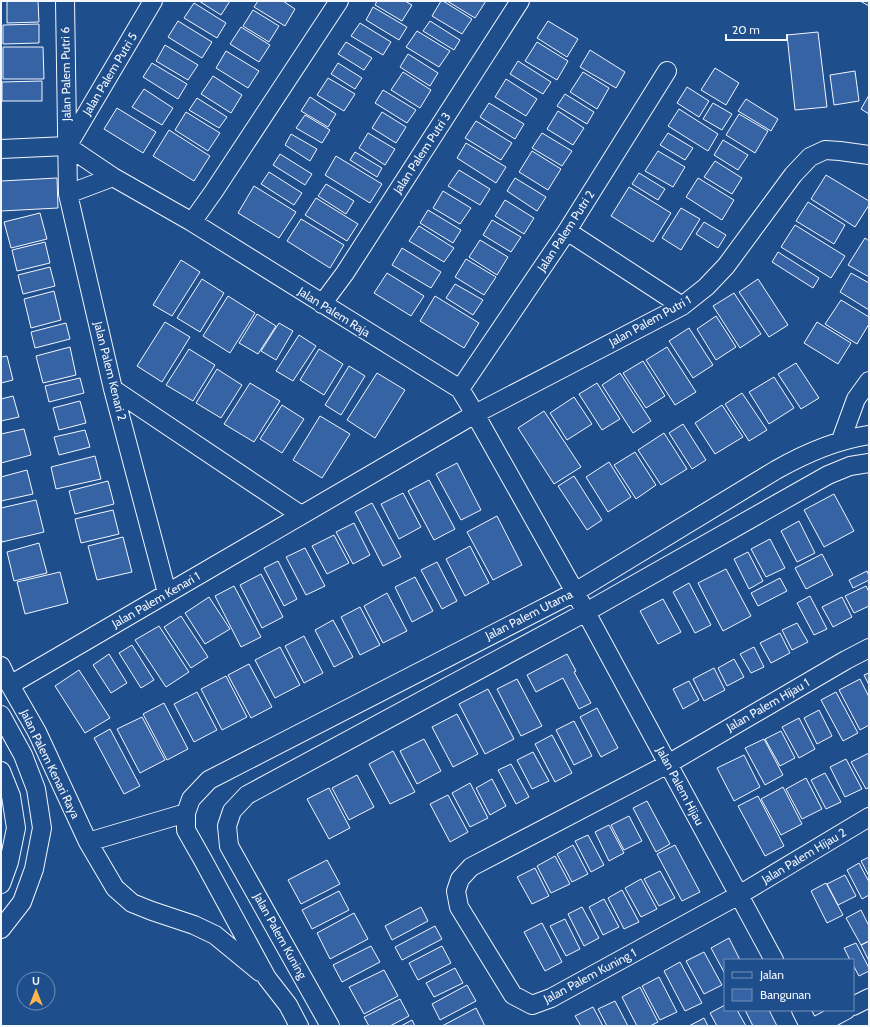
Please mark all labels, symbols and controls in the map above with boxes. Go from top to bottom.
scale bar [726,16,787,42]
text: 20 m [732,22,760,37]
street label: Jalan Palem Putri 6 [57,27,74,122]
street label: Jalan Palem Putri 5 [78,30,140,119]
street label: Jalan Palem Putri 3 [389,109,453,197]
street label: Jalan Palem Putri 2 [533,187,597,275]
street label: Jalan Palem Raja [294,283,373,340]
street label: Jalan Palem Putri 1 [605,292,693,350]
street label: Jalan Palem Kenari 2 [91,319,130,422]
street label: Jalan Palem Kenari 1 [108,568,202,631]
street label: Jalan Palem Utama [482,586,575,643]
street label: Jalan Palem Hijau 1 [723,675,812,735]
street label: Jalan Palem Kenari Raya [17,706,84,821]
street label: Jalan Palem Hijau [653,743,707,828]
street label: Jalan Palem Hijau 2 [758,824,849,887]
street label: Jalan Palem Kuning [250,889,311,982]
street label: Jalan Palem Kuning 1 [540,945,639,1007]
legend [724,959,854,1011]
text: Jalan [759,967,784,982]
north arrow [16,971,56,1011]
text: U [32,974,40,988]
text: Bangunan [760,987,811,1002]

